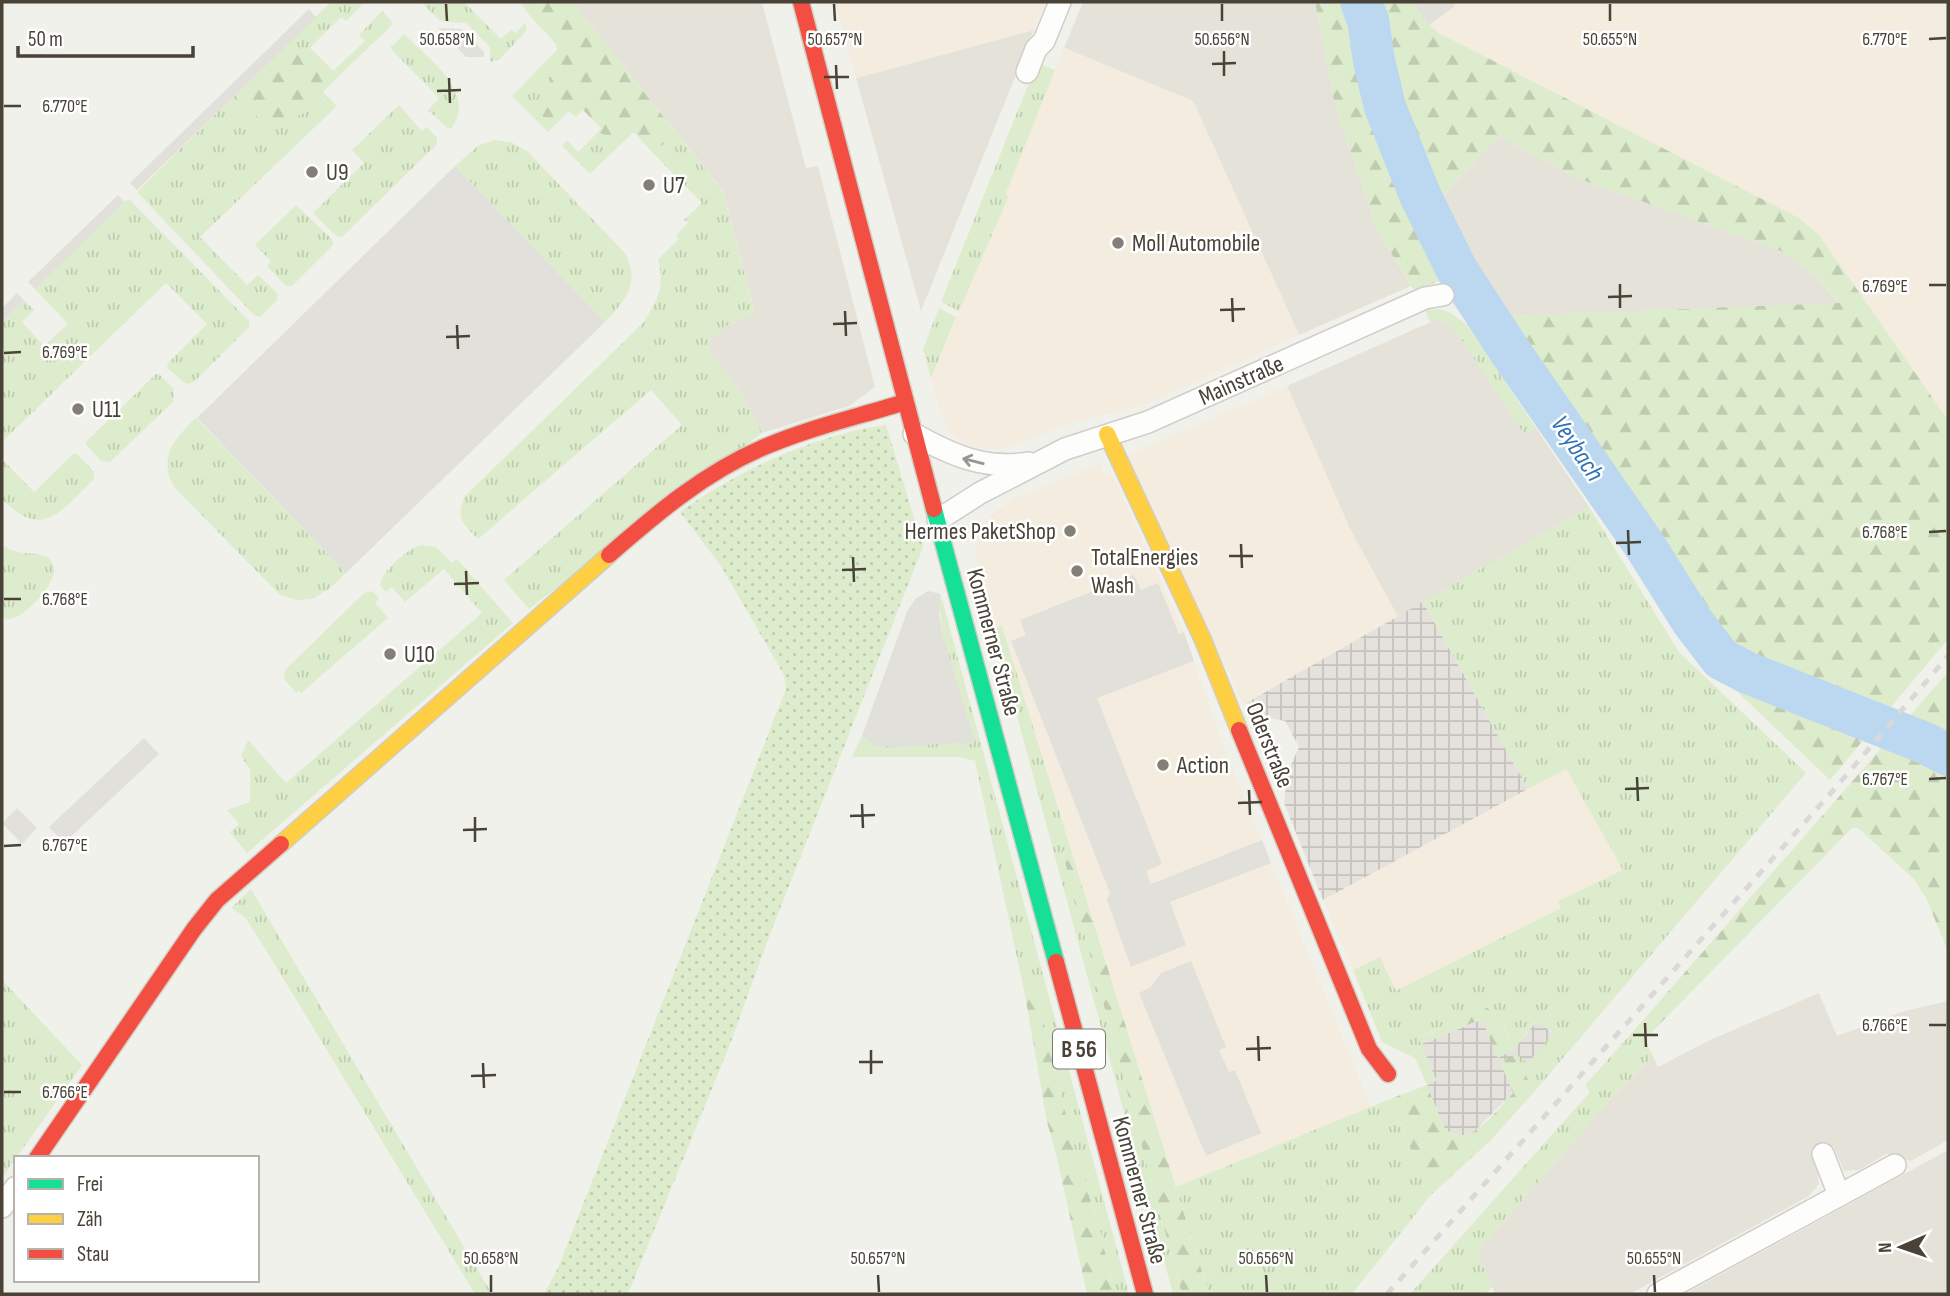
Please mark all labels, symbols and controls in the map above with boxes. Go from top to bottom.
scale bar [18,14,192,58]
text: 50 m [28,27,63,52]
text: 50.658°N [420,29,474,50]
text: 50.657°N [807,29,863,50]
text: 50.656°N [1194,29,1250,50]
text: 50.655°N [1583,29,1637,50]
text: 6.770°E [1862,29,1908,50]
text: 6.770°E [42,96,88,117]
place label: U9 [326,158,349,187]
marker: U9 [304,164,320,180]
place label: U7 [663,171,685,200]
marker: U7 [641,177,657,193]
place label: Moll Automobile [1132,229,1260,258]
marker: Moll Automobile [1110,235,1126,251]
text: 6.769°E [1862,276,1908,297]
text: 6.769°E [42,342,88,363]
street label: Mainstraße [1194,349,1288,412]
place label: U11 [92,395,121,424]
marker: U11 [70,401,86,417]
water label: Veybach [1544,410,1610,488]
one-way arrow [962,454,985,467]
place label: Hermes PaketShop [905,517,1056,546]
text: 6.768°E [1862,522,1908,543]
marker: Hermes PaketShop [1062,523,1078,539]
place label: TotalEnergies Wash [1091,543,1198,600]
marker: TotalEnergies Wash [1069,563,1085,579]
street label: Kommerner Straße [960,565,1027,719]
text: 6.768°E [42,589,88,610]
place label: U10 [404,640,435,669]
marker: U10 [382,646,398,662]
street label: Oderstraße [1239,698,1300,792]
place label: Action [1176,751,1229,780]
marker: Action [1155,757,1171,773]
text: 6.767°E [1862,769,1908,790]
text: 6.767°E [42,835,88,856]
text: 6.766°E [1862,1015,1908,1036]
road number: B 56 [1053,1030,1105,1068]
text: 6.766°E [42,1082,88,1103]
street label: Kommerner Straße [1106,1113,1173,1267]
legend [14,1156,259,1282]
text: Frei [77,1172,103,1197]
text: Zäh [77,1207,103,1232]
north arrow [1866,1212,1936,1282]
text: Stau [77,1242,109,1267]
text: N [1874,1242,1897,1253]
text: 50.658°N [464,1248,518,1269]
text: 50.657°N [850,1248,906,1269]
text: 50.656°N [1238,1248,1294,1269]
text: 50.655°N [1627,1248,1681,1269]

